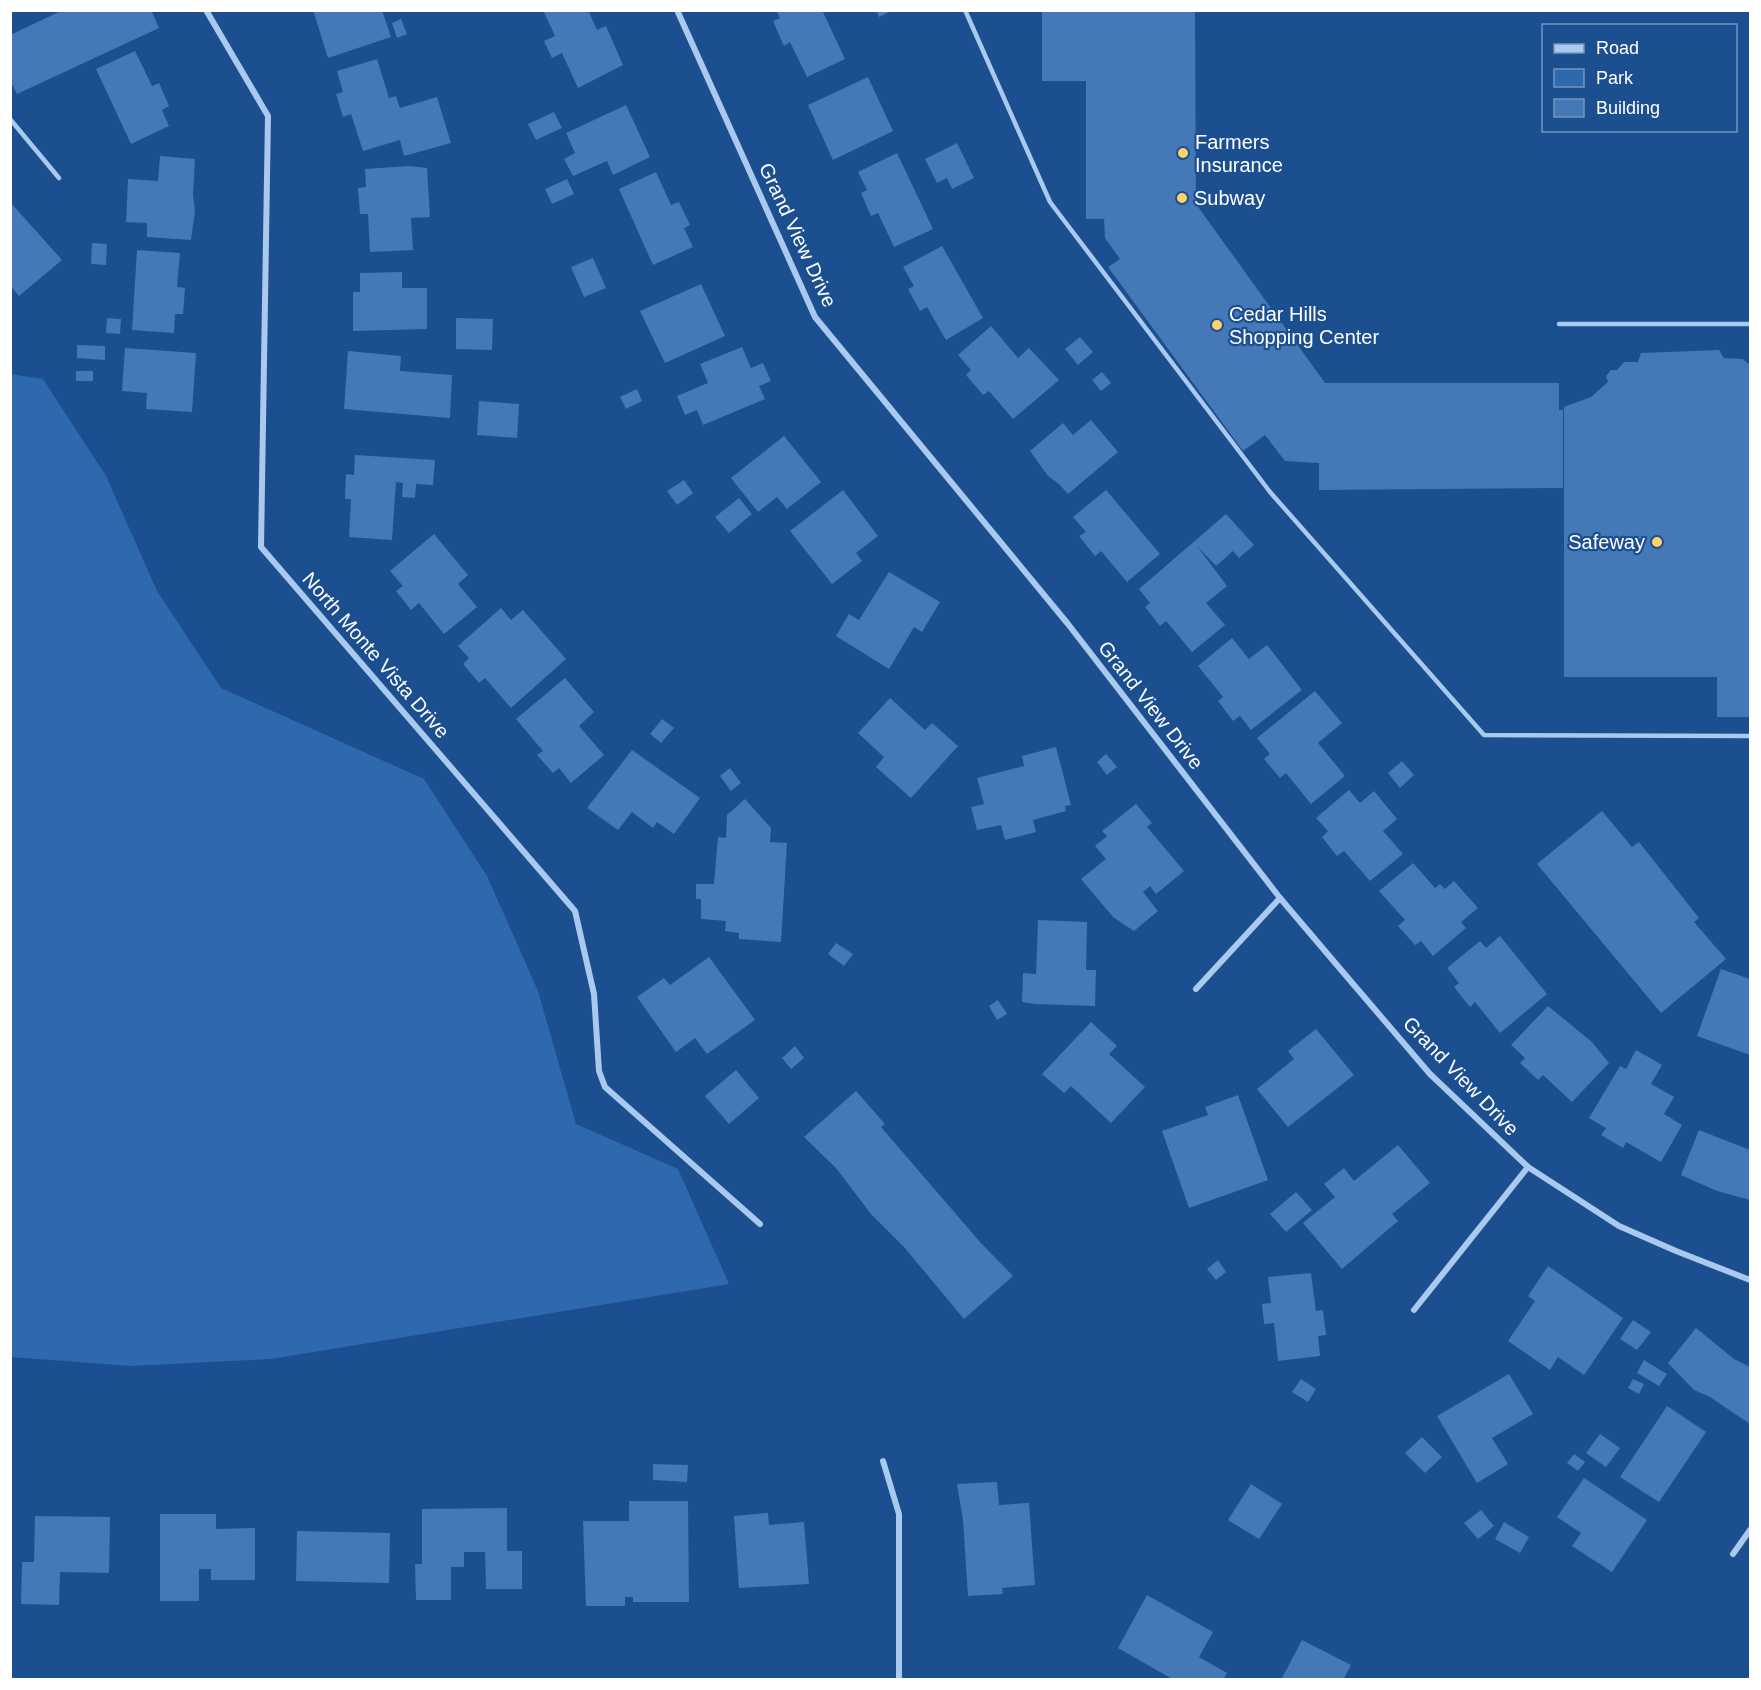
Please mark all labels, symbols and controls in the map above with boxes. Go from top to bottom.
legend [1542,24,1737,132]
text: Road [1596,38,1639,58]
text: Park [1596,68,1634,88]
text: Building [1596,98,1660,118]
place label: Farmers Insurance [1195,131,1283,176]
marker: Farmers Insurance [1176,146,1190,160]
street label: Grand View Drive [755,159,841,311]
place label: Subway [1194,187,1265,209]
marker: Subway [1175,191,1189,205]
place label: Cedar Hills Shopping Center [1229,303,1379,348]
marker: Cedar Hills Shopping Center [1210,318,1224,332]
place label: Safeway [1568,531,1645,553]
marker: Safeway [1650,535,1664,549]
street label: North Monte Vista Drive [298,568,454,742]
street label: Grand View Drive [1094,637,1208,773]
street label: Grand View Drive [1399,1012,1523,1140]

